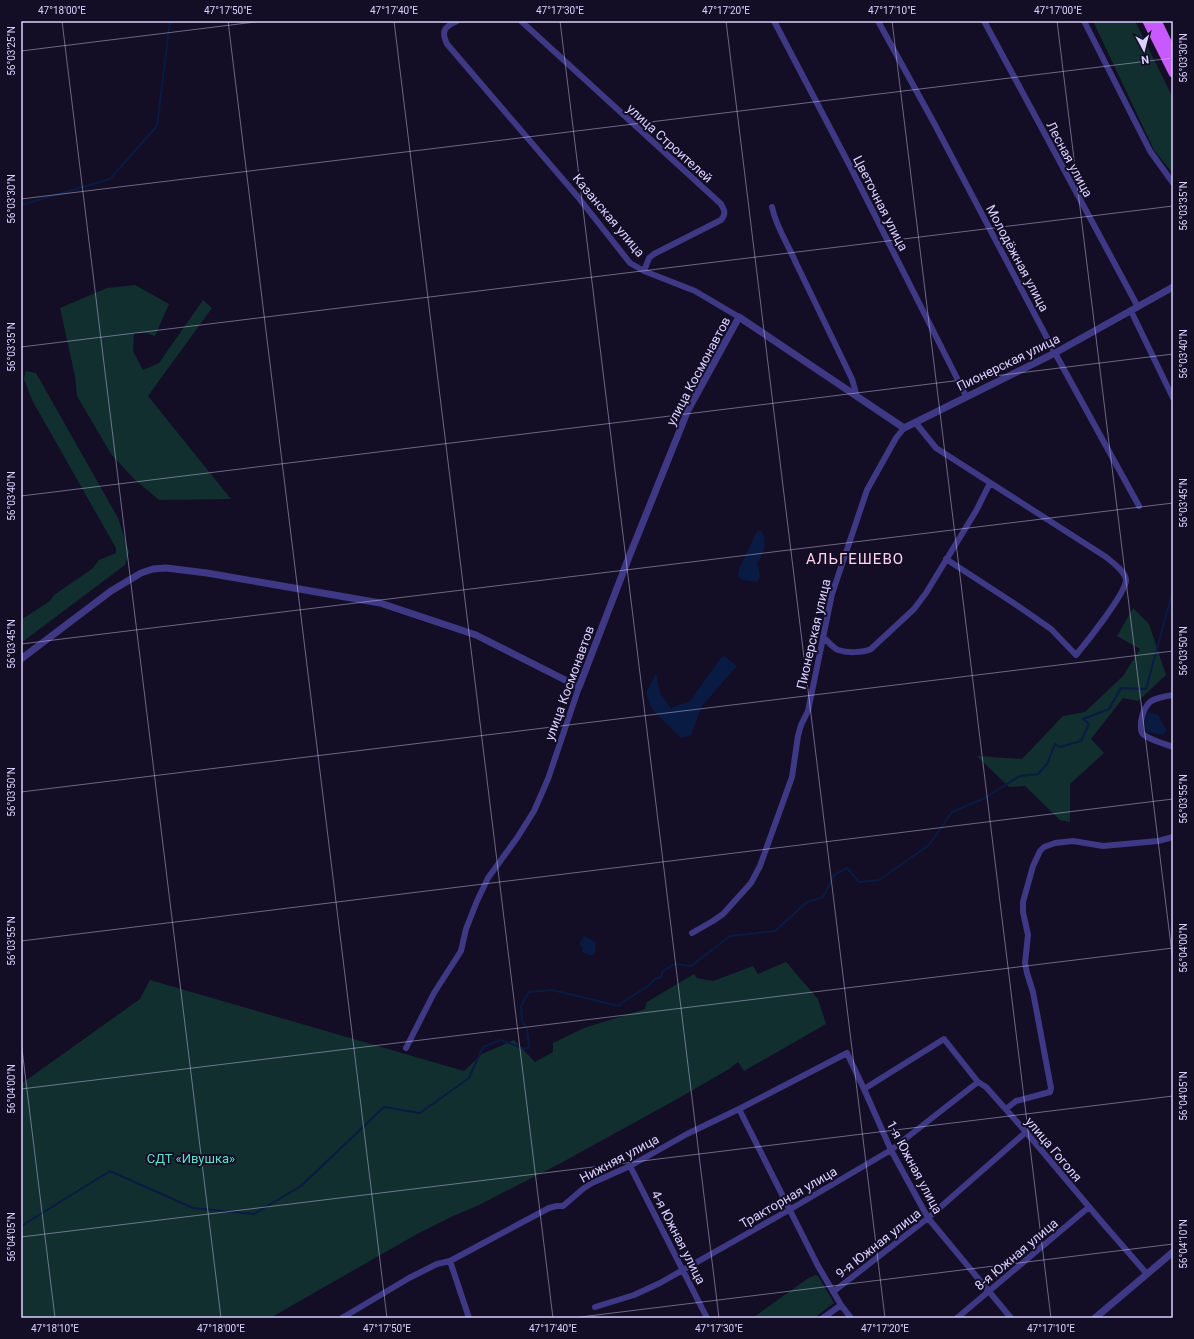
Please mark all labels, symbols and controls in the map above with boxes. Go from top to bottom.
text: 47°18'00"E [38,5,86,16]
text: 47°17'50"E [204,5,252,16]
text: 47°17'40"E [370,5,418,16]
text: 47°17'30"E [536,5,584,16]
text: 47°17'20"E [702,5,750,16]
text: 47°17'10"E [868,5,916,16]
text: 47°17'00"E [1034,5,1082,16]
text: 56°03'25"N [6,26,17,76]
north arrow [1124,30,1164,70]
text: 56°03'30"N [1178,33,1189,83]
text: N [1140,53,1150,66]
street label: улица Строителей [624,101,716,186]
street label: Лесная улица [1043,119,1096,200]
street label: Цветочная улица [850,153,911,253]
street label: Казанская улица [570,171,648,260]
text: 56°03'30"N [6,174,17,224]
text: 56°03'35"N [1178,181,1189,231]
street label: Молодёжная улица [983,202,1052,314]
street label: улица Космонавтов [663,314,733,428]
text: 56°03'35"N [6,322,17,372]
text: 56°03'40"N [1178,329,1189,379]
street label: Пионерская улица [954,331,1062,394]
text: 56°03'40"N [6,471,17,521]
text: 56°03'45"N [1178,478,1189,528]
district label: АЛЬГЕШЕВО [806,550,904,568]
street label: Пионерская улица [793,577,833,691]
text: 56°03'45"N [6,619,17,669]
street label: улица Космонавтов [542,624,597,743]
text: 56°03'50"N [1178,626,1189,676]
text: 56°03'50"N [6,767,17,817]
text: 56°03'55"N [1178,774,1189,824]
text: 56°03'55"N [6,916,17,966]
text: 56°04'00"N [1178,923,1189,973]
text: 56°04'00"N [6,1064,17,1114]
text: 56°04'05"N [1178,1071,1189,1121]
street label: улица Гоголя [1022,1114,1085,1185]
street label: 1-я Южная улица [884,1118,945,1216]
street label: Нижняя улица [577,1131,661,1186]
park label: СДТ «Ивушка» [147,1151,235,1166]
street label: Тракторная улица [737,1163,840,1231]
street label: 4-я Южная улица [648,1188,709,1287]
street label: 9-я Южная улица [833,1206,924,1281]
text: 56°04'05"N [6,1212,17,1262]
street label: 8-я Южная улица [972,1215,1061,1293]
text: 56°04'10"N [1178,1219,1189,1269]
text: 47°18'10"E [31,1323,79,1334]
text: 47°18'00"E [197,1323,245,1334]
text: 47°17'50"E [363,1323,411,1334]
text: 47°17'40"E [529,1323,577,1334]
text: 47°17'30"E [695,1323,743,1334]
text: 47°17'20"E [861,1323,909,1334]
text: 47°17'10"E [1027,1323,1075,1334]

